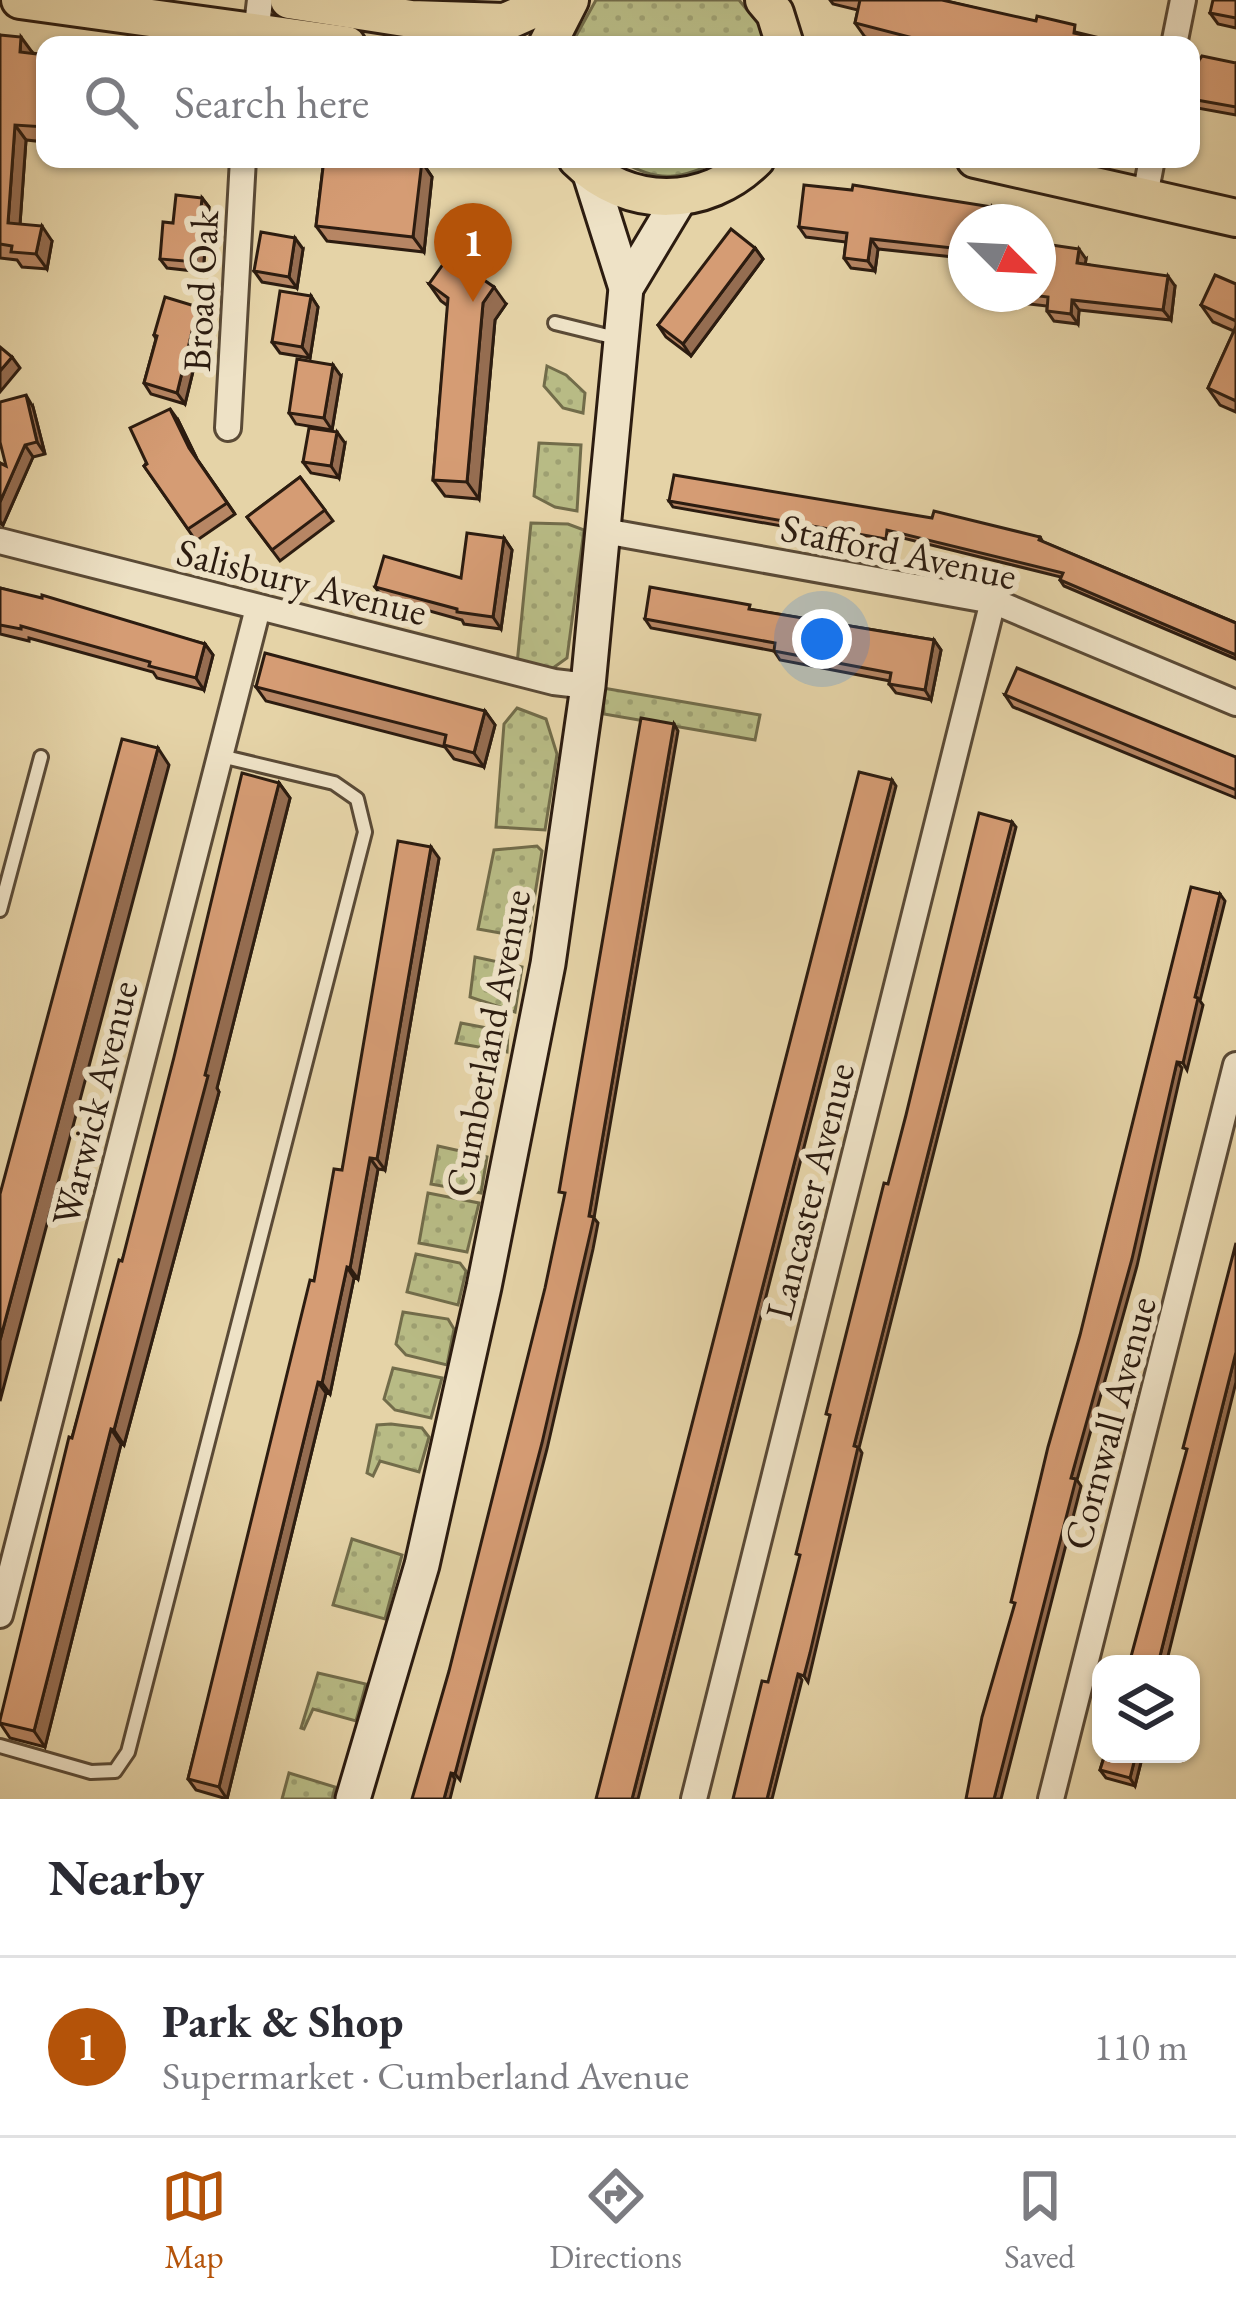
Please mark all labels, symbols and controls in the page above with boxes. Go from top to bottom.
search box [36,36,1200,168]
icon: search [78,69,144,135]
text: Search here [174,73,369,131]
pin: 1 [434,203,512,302]
north arrow [948,204,1056,312]
street label: Broad Oak [171,209,230,373]
street label: Stafford Avenue [777,502,1021,601]
street label: Salisbury Avenue [172,526,432,637]
your location [792,609,852,669]
street label: Cumberland Avenue [433,885,542,1201]
street label: Warwick Avenue [39,975,150,1231]
street label: Lancaster Avenue [753,1058,866,1325]
street label: Cornwall Avenue [1051,1291,1168,1555]
map controls [1092,1655,1200,1763]
button: layers [1092,1655,1200,1763]
text: Nearby [48,1844,204,1910]
text: Park & Shop [162,1992,403,2050]
text: 1 [77,2021,97,2072]
text: 110 m [1094,2021,1188,2072]
text: Supermarket · Cumberland Avenue [162,2050,689,2101]
tab: Map [161,2163,227,2278]
tab: Directions [549,2163,682,2278]
tab: Saved [1004,2163,1075,2278]

